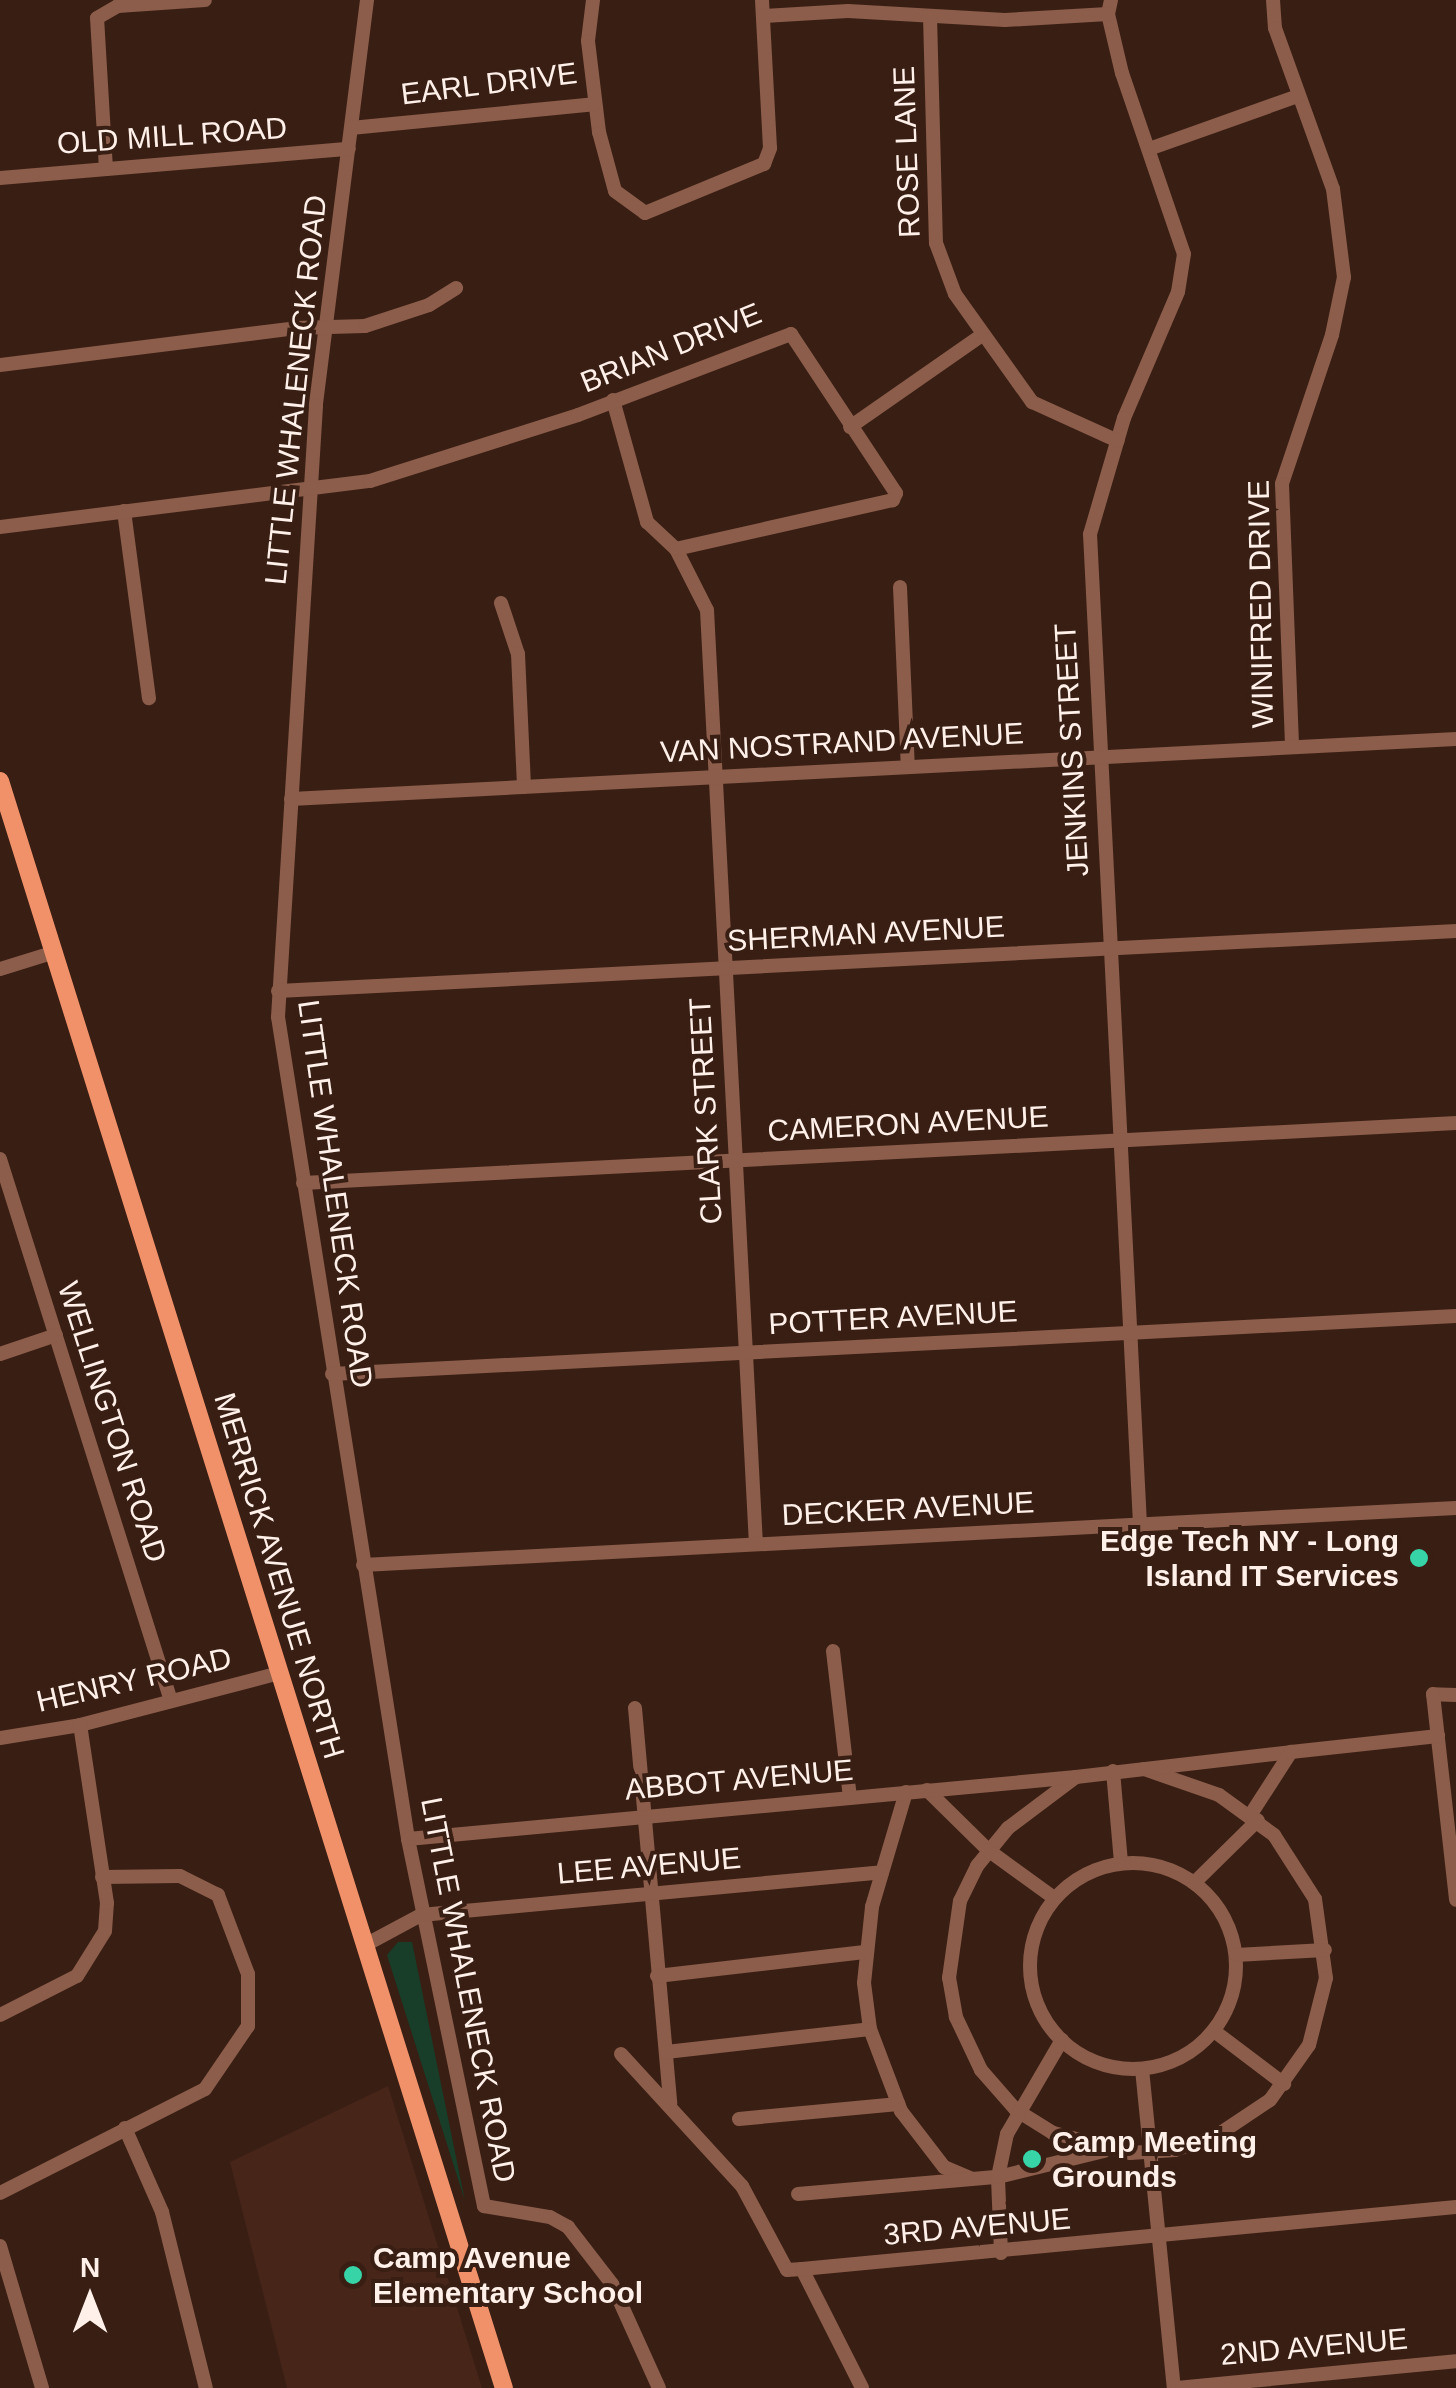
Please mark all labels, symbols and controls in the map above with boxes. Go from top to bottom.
street label: EARL DRIVE [398,55,580,113]
street label: ROSE LANE [886,66,928,238]
street label: OLD MILL ROAD [55,110,289,162]
street label: LITTLE WHALENECK ROAD [258,193,334,587]
street label: BRIAN DRIVE [575,295,767,401]
street label: WINIFRED DRIVE [1241,480,1281,728]
street label: JENKINS STREET [1047,623,1097,877]
street label: VAN NOSTRAND AVENUE [659,715,1025,771]
street label: SHERMAN AVENUE [726,909,1006,959]
street label: CLARK STREET [682,997,730,1225]
street label: LITTLE WHALENECK ROAD [290,998,380,1390]
street label: CAMERON AVENUE [766,1099,1050,1149]
street label: WELLINGTON ROAD [50,1277,174,1567]
street label: POTTER AVENUE [767,1293,1019,1343]
street label: MERRICK AVENUE NORTH [206,1388,352,1764]
street label: DECKER AVENUE [780,1484,1036,1534]
place label: Edge Tech NY - Long Island IT Services [1100,1523,1399,1594]
marker: Edge Tech NY - Long Island IT Services [1408,1547,1430,1569]
street label: HENRY ROAD [33,1640,235,1720]
street label: ABBOT AVENUE [622,1752,856,1808]
street label: LITTLE WHALENECK ROAD [413,1794,523,2186]
street label: LEE AVENUE [555,1840,743,1892]
place label: Camp Meeting Grounds [1052,2124,1257,2194]
marker: Camp Meeting Grounds [1021,2148,1043,2170]
street label: 3RD AVENUE [881,2201,1073,2253]
place label: Camp Avenue Elementary School [373,2240,643,2310]
north arrow [40,2248,140,2348]
text: N [80,2252,100,2283]
marker: Camp Avenue Elementary School [342,2264,364,2286]
street label: 2ND AVENUE [1218,2321,1410,2373]

